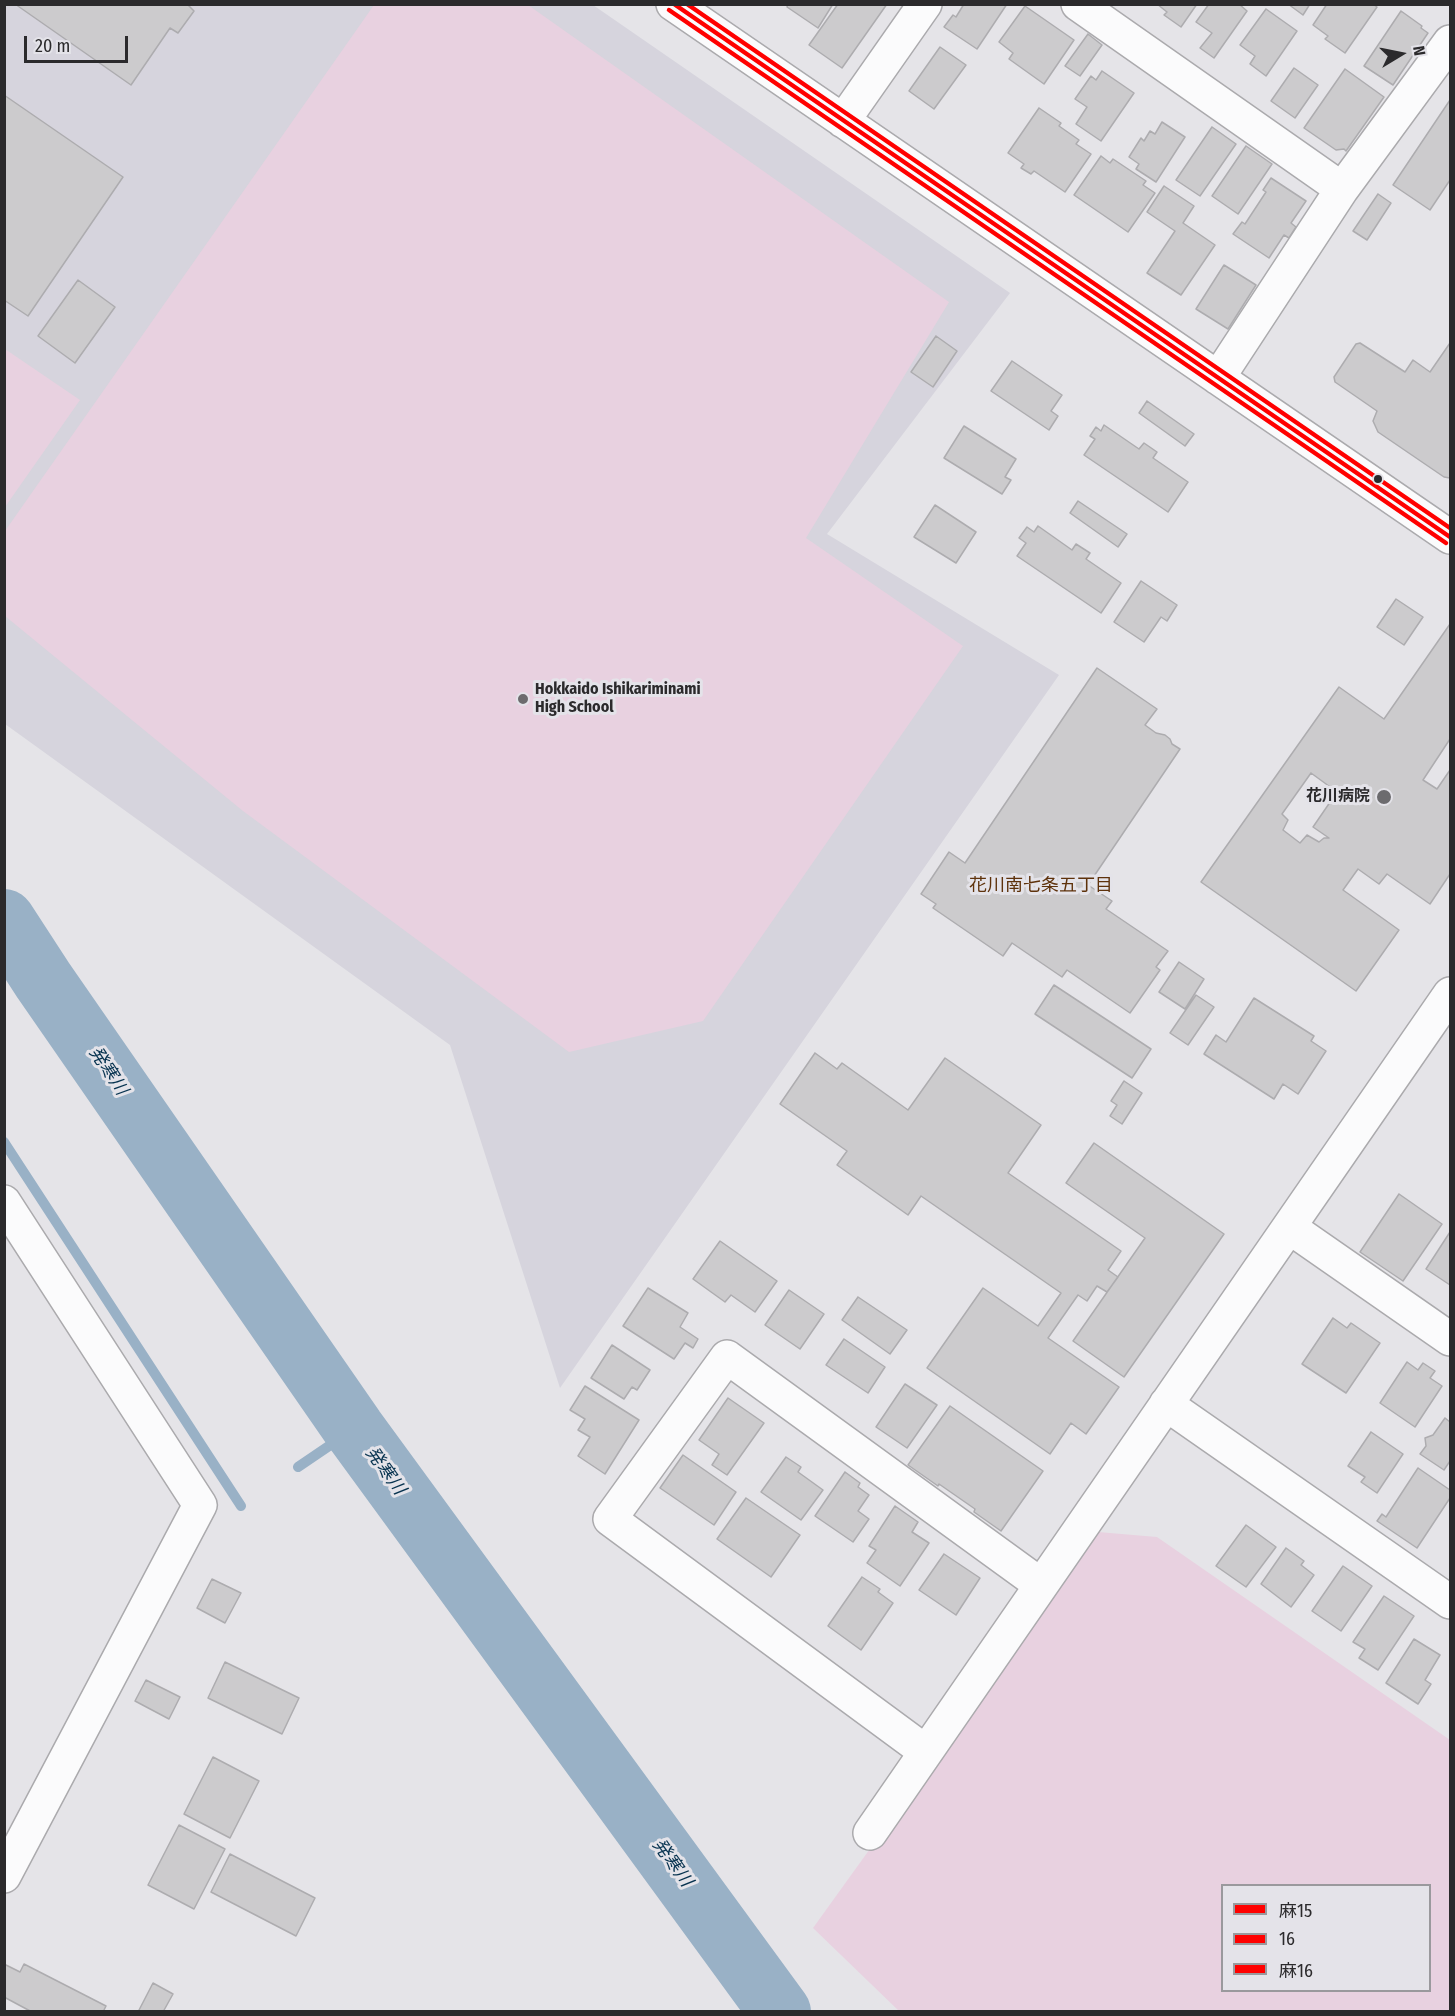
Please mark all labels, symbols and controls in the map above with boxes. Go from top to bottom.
scale bar [27,24,130,62]
north arrow [1371,24,1431,84]
text: 20 m [35,35,70,57]
text: N [1409,44,1429,57]
unlabelled marker [1372,473,1384,485]
place label: Hokkaido Ishikariminami High School [535,680,701,718]
marker: Hokkaido Ishikariminami High School [516,692,530,706]
place label: 花川病院 [1306,787,1370,807]
marker: 花川病院 [1375,788,1393,806]
district label: 花川南七条五丁目 [969,875,1113,897]
water label: 発寒川 [84,1043,132,1099]
water label: 発寒川 [360,1443,410,1499]
water label: 発寒川 [647,1835,697,1891]
legend [1221,1884,1431,1992]
text: 麻15 [1279,1900,1312,1922]
text: 16 [1279,1928,1295,1950]
text: 麻16 [1279,1960,1313,1982]

